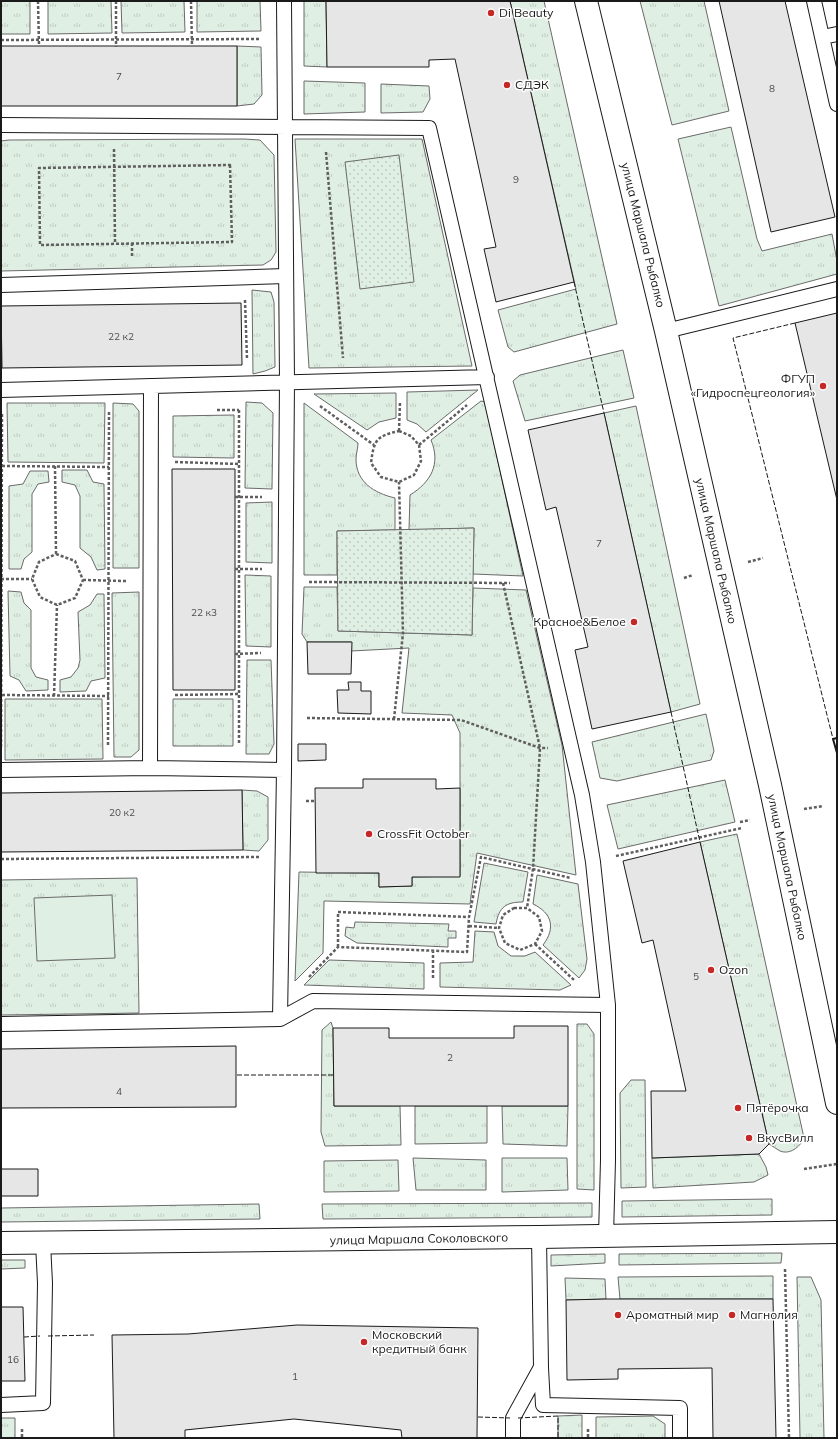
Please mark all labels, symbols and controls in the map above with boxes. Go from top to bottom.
place label: Di Beauty [499,5,554,20]
marker: Di Beauty [486,8,496,18]
house number: 7 [116,70,122,83]
place label: СДЭК [515,77,549,92]
marker: СДЭК [502,80,512,90]
house number: 8 [769,82,775,95]
street label: улица Маршала Рыбалко [618,161,669,309]
house number: 9 [513,173,519,186]
house number: 22 к2 [108,330,134,343]
place label: ФГУП «Гидроспецгеология» [691,371,816,400]
marker: ФГУП «Гидроспецгеология» [818,381,828,391]
street label: улица Маршала Рыбалко [692,477,741,625]
house number: 7 [596,537,602,550]
house number: 22 к3 [191,606,217,619]
place label: Красное&Белое [533,614,626,629]
marker: Красное&Белое [629,617,639,627]
street label: улица Маршала Рыбалко [765,792,810,941]
house number: 20 к2 [109,806,135,819]
place label: CrossFit October [377,826,470,841]
marker: CrossFit October [364,829,374,839]
place label: Ozon [719,962,748,977]
marker: Ozon [706,965,716,975]
house number: 5 [693,970,699,983]
house number: 2 [447,1051,453,1064]
house number: 4 [116,1085,122,1098]
place label: Пятёрочка [746,1100,809,1115]
marker: Пятёрочка [733,1103,743,1113]
place label: ВкусВилл [757,1130,813,1145]
marker: ВкусВилл [744,1133,754,1143]
street label: улица Маршала Соколовского [330,1229,508,1248]
place label: Ароматный мир [626,1307,719,1322]
place label: Магнолия [740,1307,798,1322]
marker: Ароматный мир [613,1310,623,1320]
marker: Магнолия [727,1310,737,1320]
place label: Московский кредитный банк [372,1327,467,1356]
marker: Московский кредитный банк [359,1337,369,1347]
house number: 16 [7,1353,19,1366]
house number: 1 [292,1370,298,1383]

